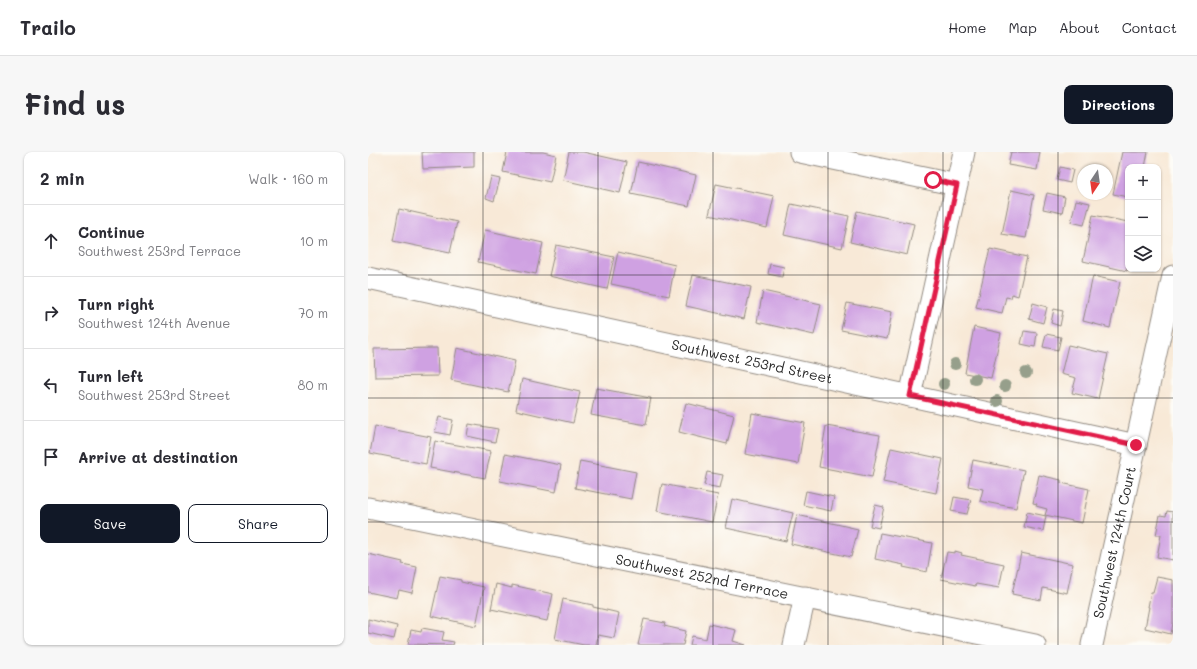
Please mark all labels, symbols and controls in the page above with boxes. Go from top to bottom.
text: Trailo [20,15,76,40]
text: Home [948,18,986,37]
text: Map [1008,18,1037,37]
text: About [1059,18,1100,37]
text: Contact [1122,18,1177,37]
button: Directions [1064,85,1173,124]
text: Find us [24,86,125,122]
north arrow [1077,164,1113,200]
map controls [1125,164,1161,272]
button: + [1125,164,1161,200]
text: 2 min [40,167,85,189]
text: Walk · 160 m [248,170,328,187]
route start [924,171,942,189]
button: − [1125,200,1161,236]
text: Continue [78,222,145,242]
icon: ahead [40,230,62,252]
text: 10 m [300,232,328,249]
button: layers [1125,236,1161,272]
text: Southwest 253rd Terrace [78,242,241,259]
text: Turn right [78,294,155,314]
icon: right [40,302,62,324]
text: 70 m [298,304,328,321]
text: Southwest 124th Avenue [78,314,230,331]
street label: Southwest 253rd Street [670,334,834,388]
text: Turn left [78,366,143,386]
icon: left [40,374,62,396]
text: 80 m [298,376,328,393]
text: Southwest 253rd Street [78,386,230,403]
route end [1127,436,1145,454]
icon: arrive [40,446,62,468]
text: Arrive at destination [78,447,238,467]
street label: Southwest 124th Court [1088,465,1140,620]
button: Save [40,504,180,543]
button: Share [188,504,328,543]
street label: Southwest 252nd Terrace [614,549,790,603]

